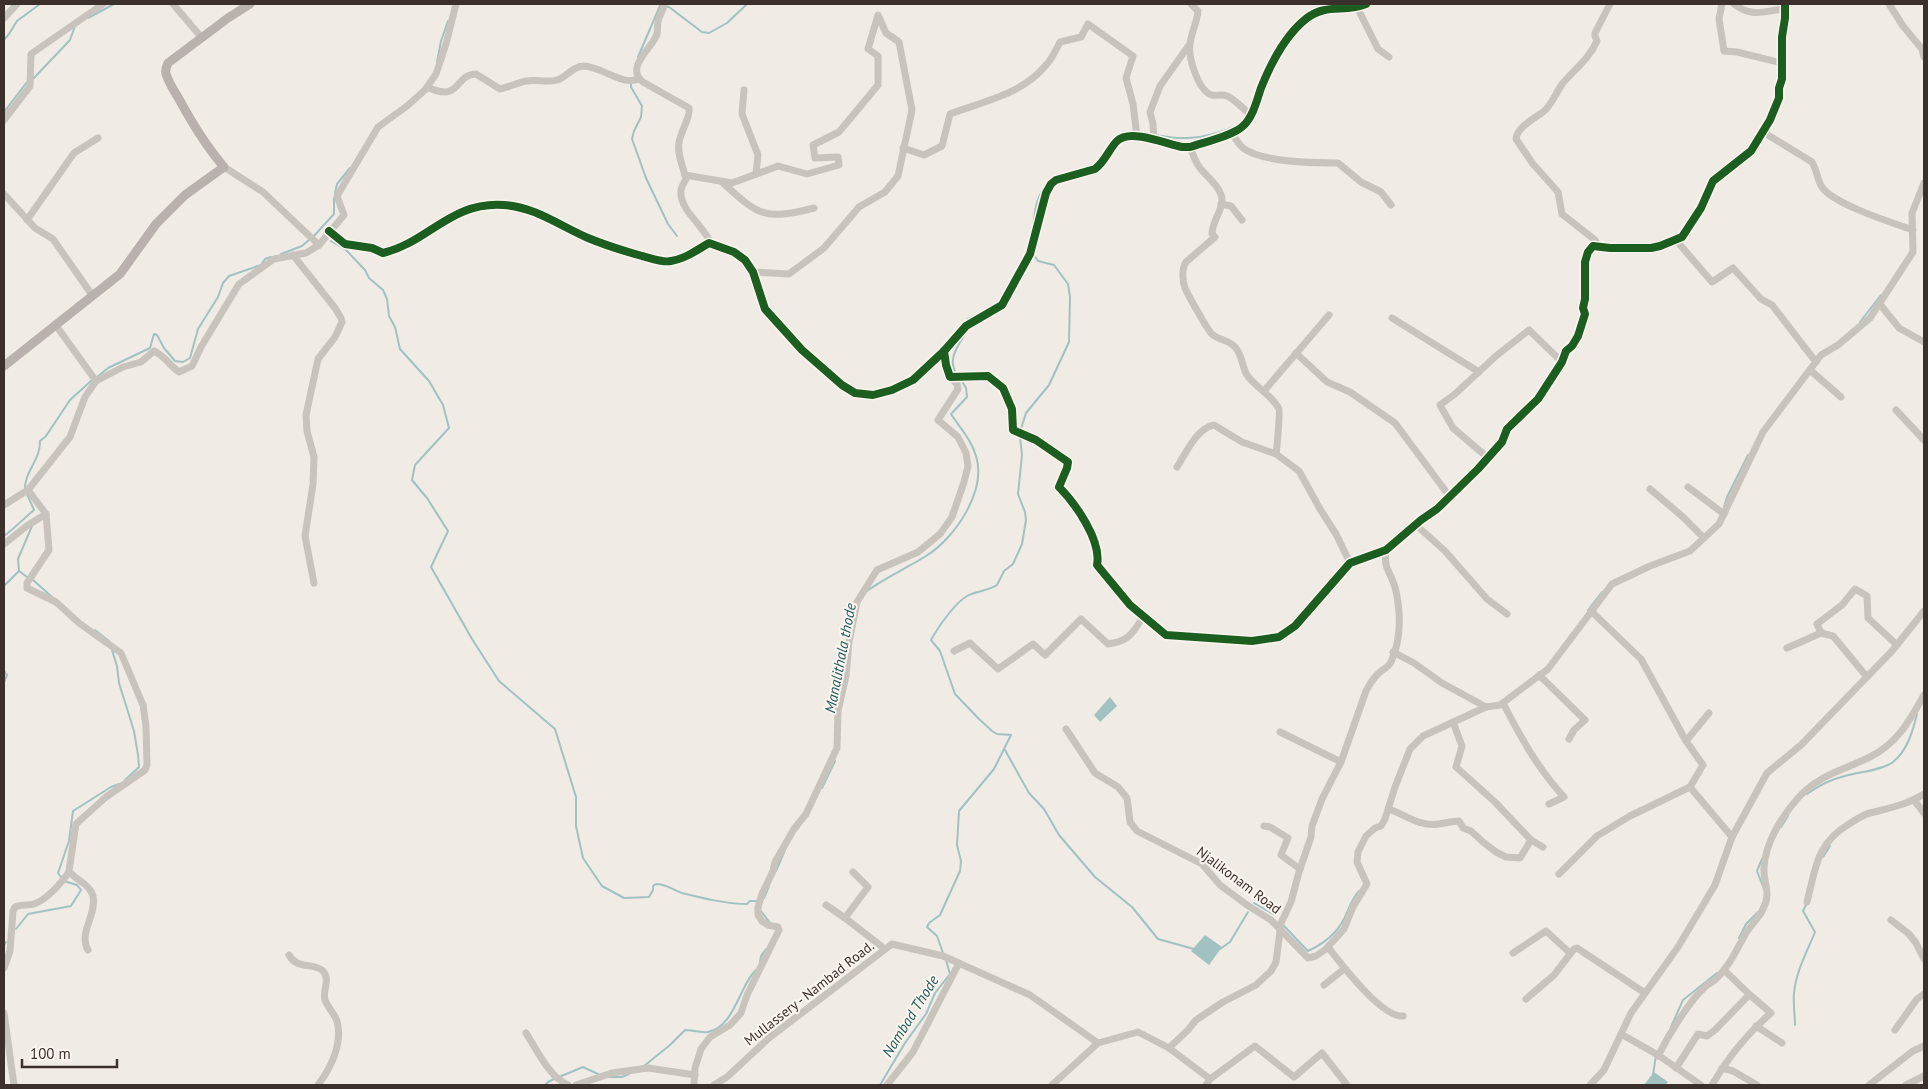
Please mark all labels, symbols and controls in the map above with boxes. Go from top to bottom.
water label: Manalithala thode [820,601,860,715]
street label: Njalikonam Road [1193,842,1285,918]
street label: Mullassery - Nambad Road. [740,937,878,1049]
water label: Nambad Thode [877,972,943,1060]
scale bar [22,1036,118,1068]
text: 100 m [30,1044,71,1063]

